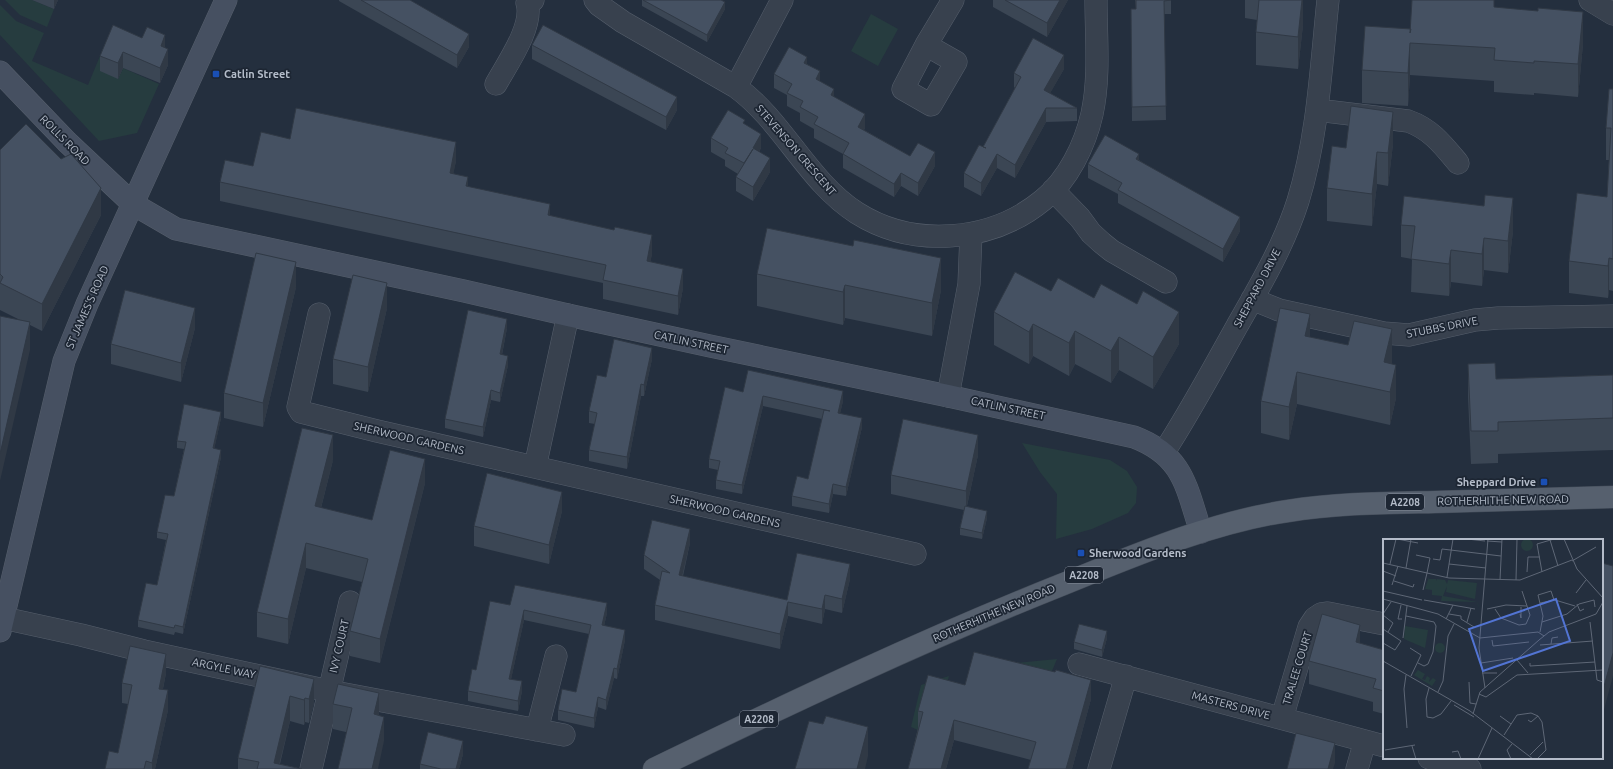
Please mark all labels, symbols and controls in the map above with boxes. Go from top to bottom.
place label: Catlin Street [224,68,290,80]
marker: Catlin Street [211,69,221,79]
street label: STEVENSON CRESCENT [753,102,839,198]
street label: ROLLS ROAD [38,113,92,167]
street label: SHEPPARD DRIVE [1231,247,1283,329]
street label: ST JAMES'S ROAD [63,263,111,350]
street label: STUBBS DRIVE [1405,314,1479,340]
street label: CATLIN STREET [653,328,729,356]
street label: CATLIN STREET [970,394,1046,422]
street label: SHERWOOD GARDENS [353,419,466,457]
place label: Sheppard Drive [1457,476,1536,488]
marker: Sheppard Drive [1539,477,1549,487]
street label: SHERWOOD GARDENS [669,492,782,530]
street label: ROTHERHITHE NEW ROAD [1437,493,1569,507]
road number: A2208 [1386,494,1424,510]
inset map [1383,539,1603,759]
place label: Sherwood Gardens [1089,547,1186,559]
marker: Sherwood Gardens [1076,548,1086,558]
road number: A2208 [1065,567,1103,583]
street label: ROTHERHITHE NEW ROAD [931,582,1057,644]
street label: IVY COURT [327,618,351,674]
street label: TRALEE COURT [1280,630,1314,706]
street label: ARGYLE WAY [191,655,257,681]
street label: MASTERS DRIVE [1190,689,1272,721]
road number: A2208 [740,711,778,727]

